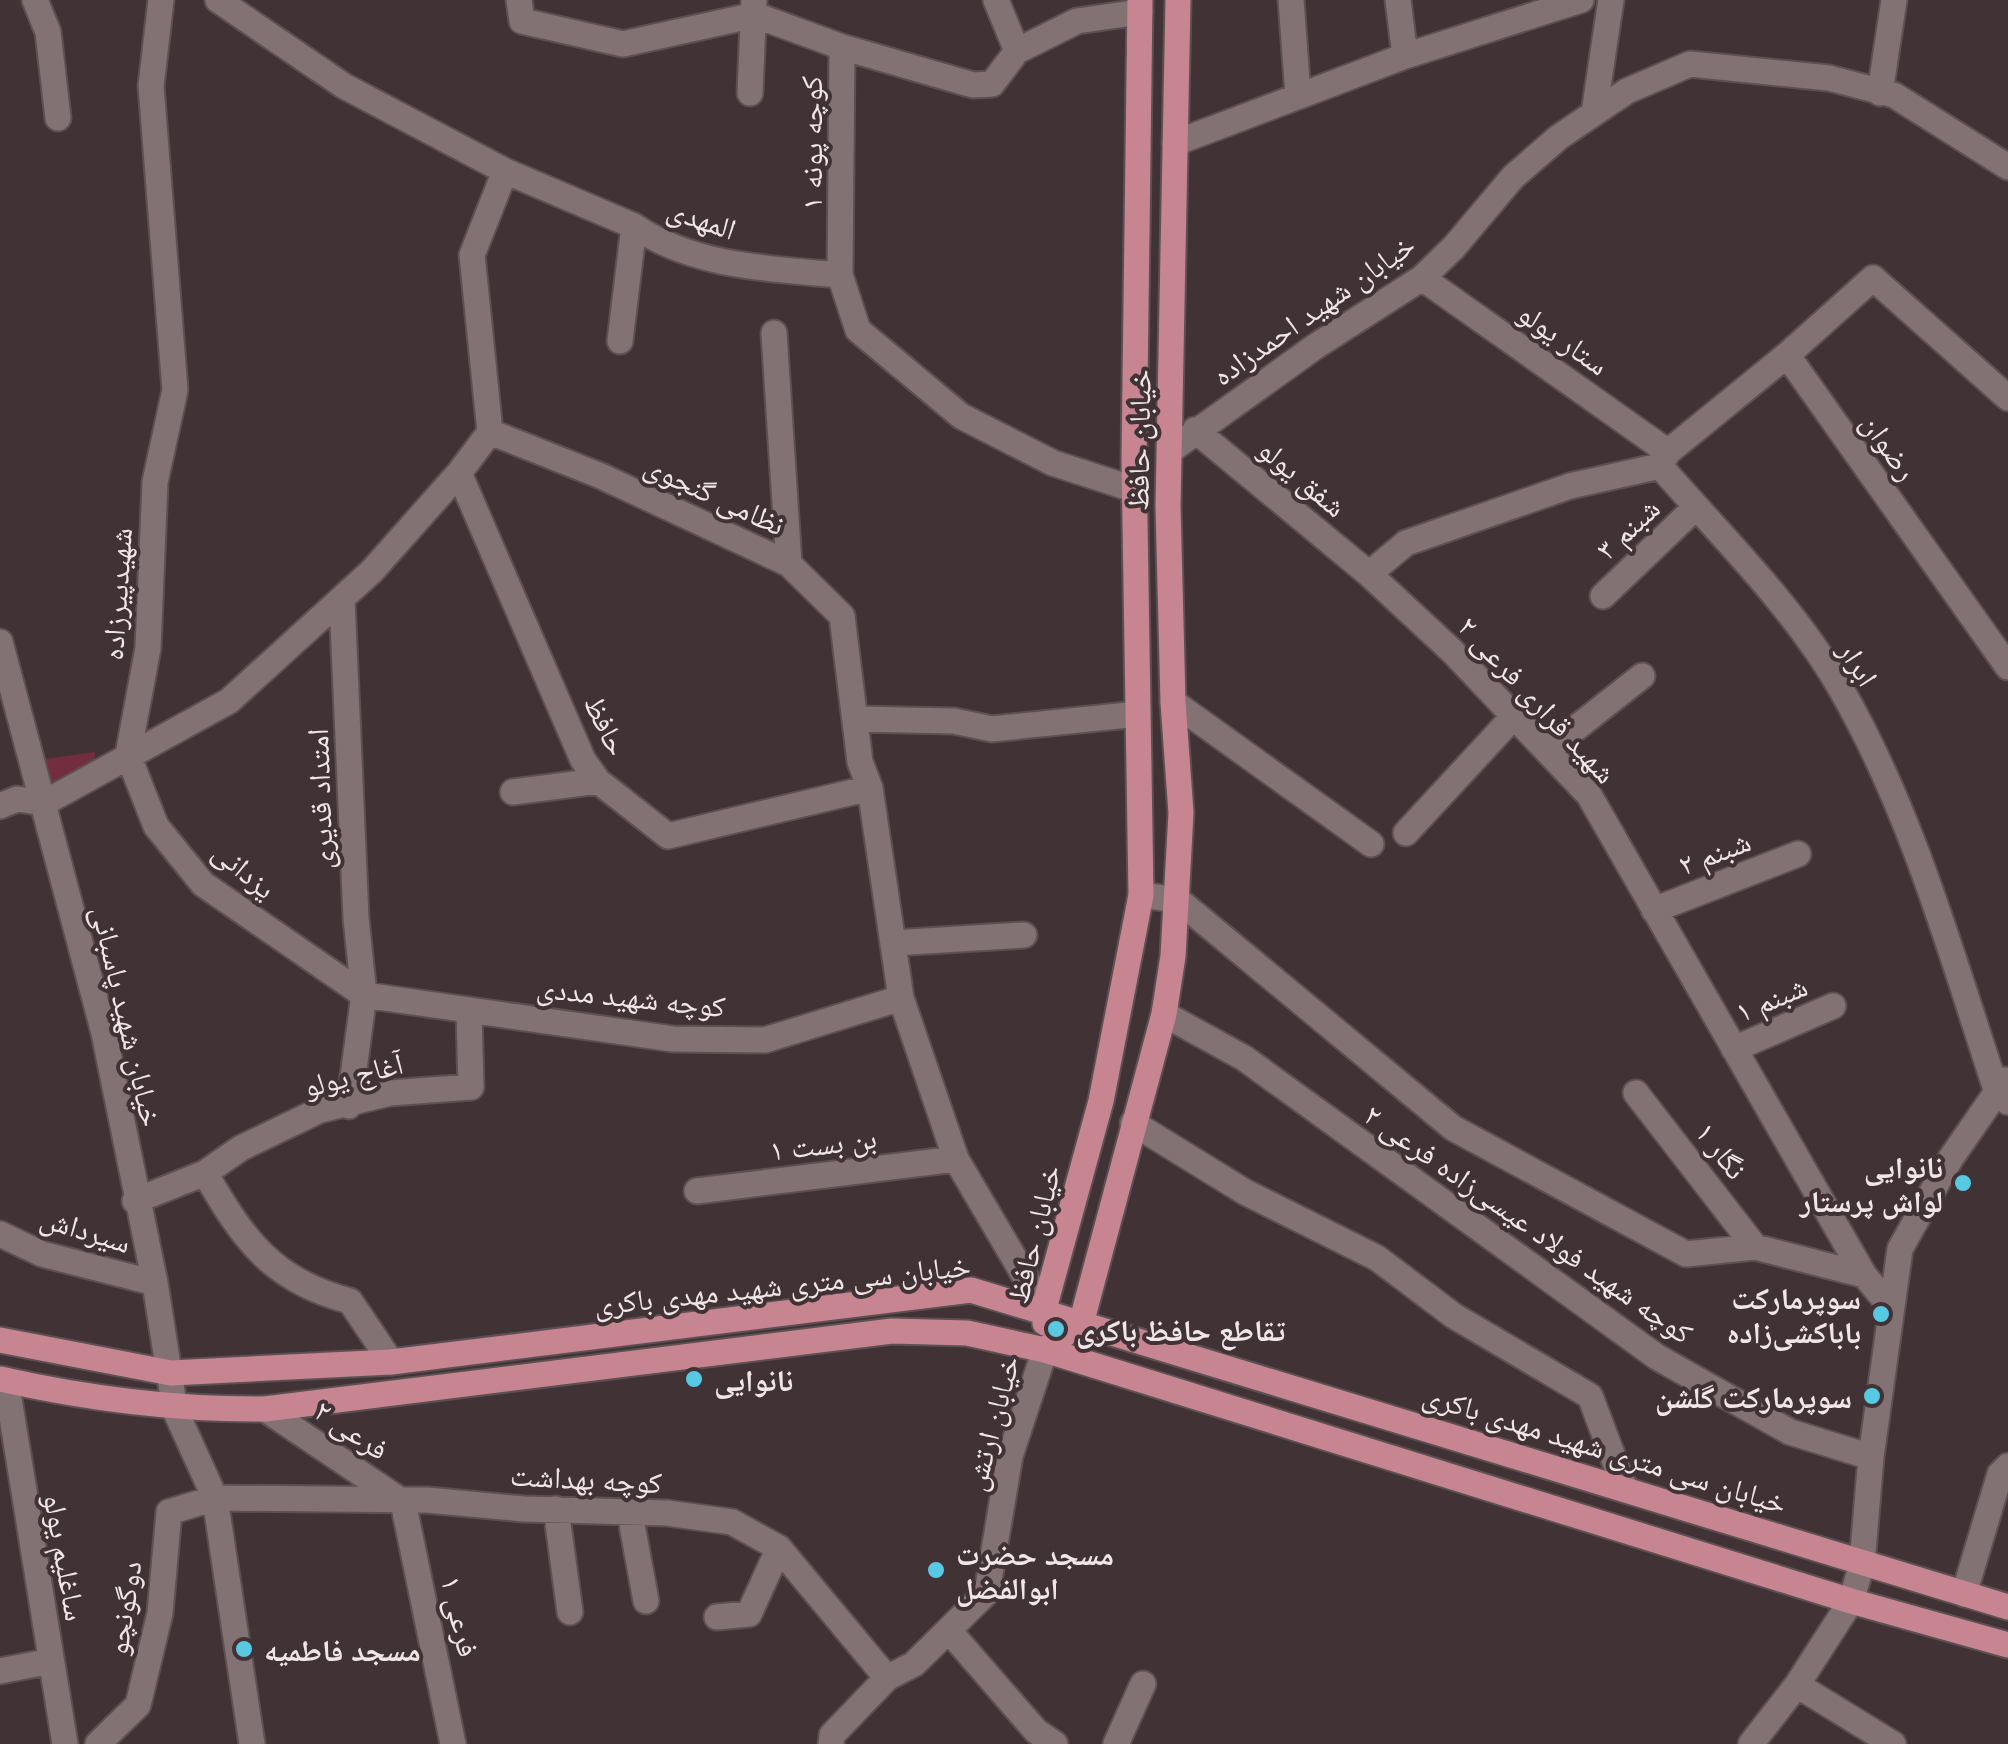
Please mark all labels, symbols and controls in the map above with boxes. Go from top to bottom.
street label: کوچه پونه ۱ [790,76,831,210]
street label: المهدی [662,187,742,249]
street label: خیابان شهید احمدزاده [1203,224,1423,394]
street label: ستار یولو [1510,292,1618,384]
street label: خیابان حافظ [1116,369,1160,511]
street label: رضوان [1852,404,1928,488]
street label: شفق یولو [1250,428,1356,526]
street label: نظامی گنجوی [638,444,792,544]
street label: شبنم ۳ [1586,488,1669,569]
street label: شهیدپیرزاده [91,526,141,662]
street label: شهید قراری فرعی ۲ [1450,606,1626,792]
street label: ابرار [1829,632,1889,693]
street label: حافظ [575,688,639,762]
street label: امتداد قدیری [296,728,342,870]
street label: شبنم ۲ [1672,820,1756,885]
street label: یزدانی [205,831,285,907]
street label: خیابان شهید پاسبانی [83,902,173,1130]
street label: شبنم ۱ [1729,965,1814,1032]
street label: کوچه شهید مددی [534,966,728,1026]
street label: آغاج یولو [299,1041,409,1106]
street label: کوچه شهید فولاد عیسی‌زاده فرعی ۲ [1356,1094,1702,1352]
street label: نگار ۱ [1687,1113,1757,1187]
street label: بن بست ۱ [767,1116,879,1170]
place label: نانوایی لواش پرستار [1798,1146,1943,1221]
street label: خیابان حافظ [996,1161,1070,1307]
marker: نانوایی لواش پرستار [1952,1172,1974,1194]
street label: سیرداش [36,1196,136,1262]
street label: خیابان سی متری شهید مهدی باکری [592,1244,972,1324]
place label: سوپرمارکت باباکشی‌زاده [1727,1277,1861,1352]
marker: سوپرمارکت باباکشی‌زاده [1870,1303,1892,1325]
place label: تقاطع حافظ باکری [1076,1309,1285,1351]
marker: تقاطع حافظ باکری [1045,1318,1067,1340]
street label: خیابان ارتش [953,1351,1029,1495]
place label: نانوایی [714,1359,793,1400]
marker: نانوایی [683,1368,705,1390]
street label: خیابان سی متری شهید مهدی باکری [1418,1373,1792,1523]
place label: سوپرمارکت گلشن [1655,1376,1852,1417]
marker: سوپرمارکت گلشن [1861,1385,1883,1407]
street label: فرعی ۲ [307,1389,397,1469]
street label: کوچه بهداشت [509,1454,663,1502]
street label: ساغلیم یولو [34,1490,97,1624]
place label: مسجد حضرت ابوالفضل [956,1533,1114,1608]
street label: دوگونچو [95,1558,151,1658]
marker: مسجد حضرت ابوالفضل [925,1559,947,1581]
street label: فرعی ۱ [432,1572,490,1660]
place label: مسجد فاطمیه [264,1629,421,1670]
marker: مسجد فاطمیه [233,1638,255,1660]

